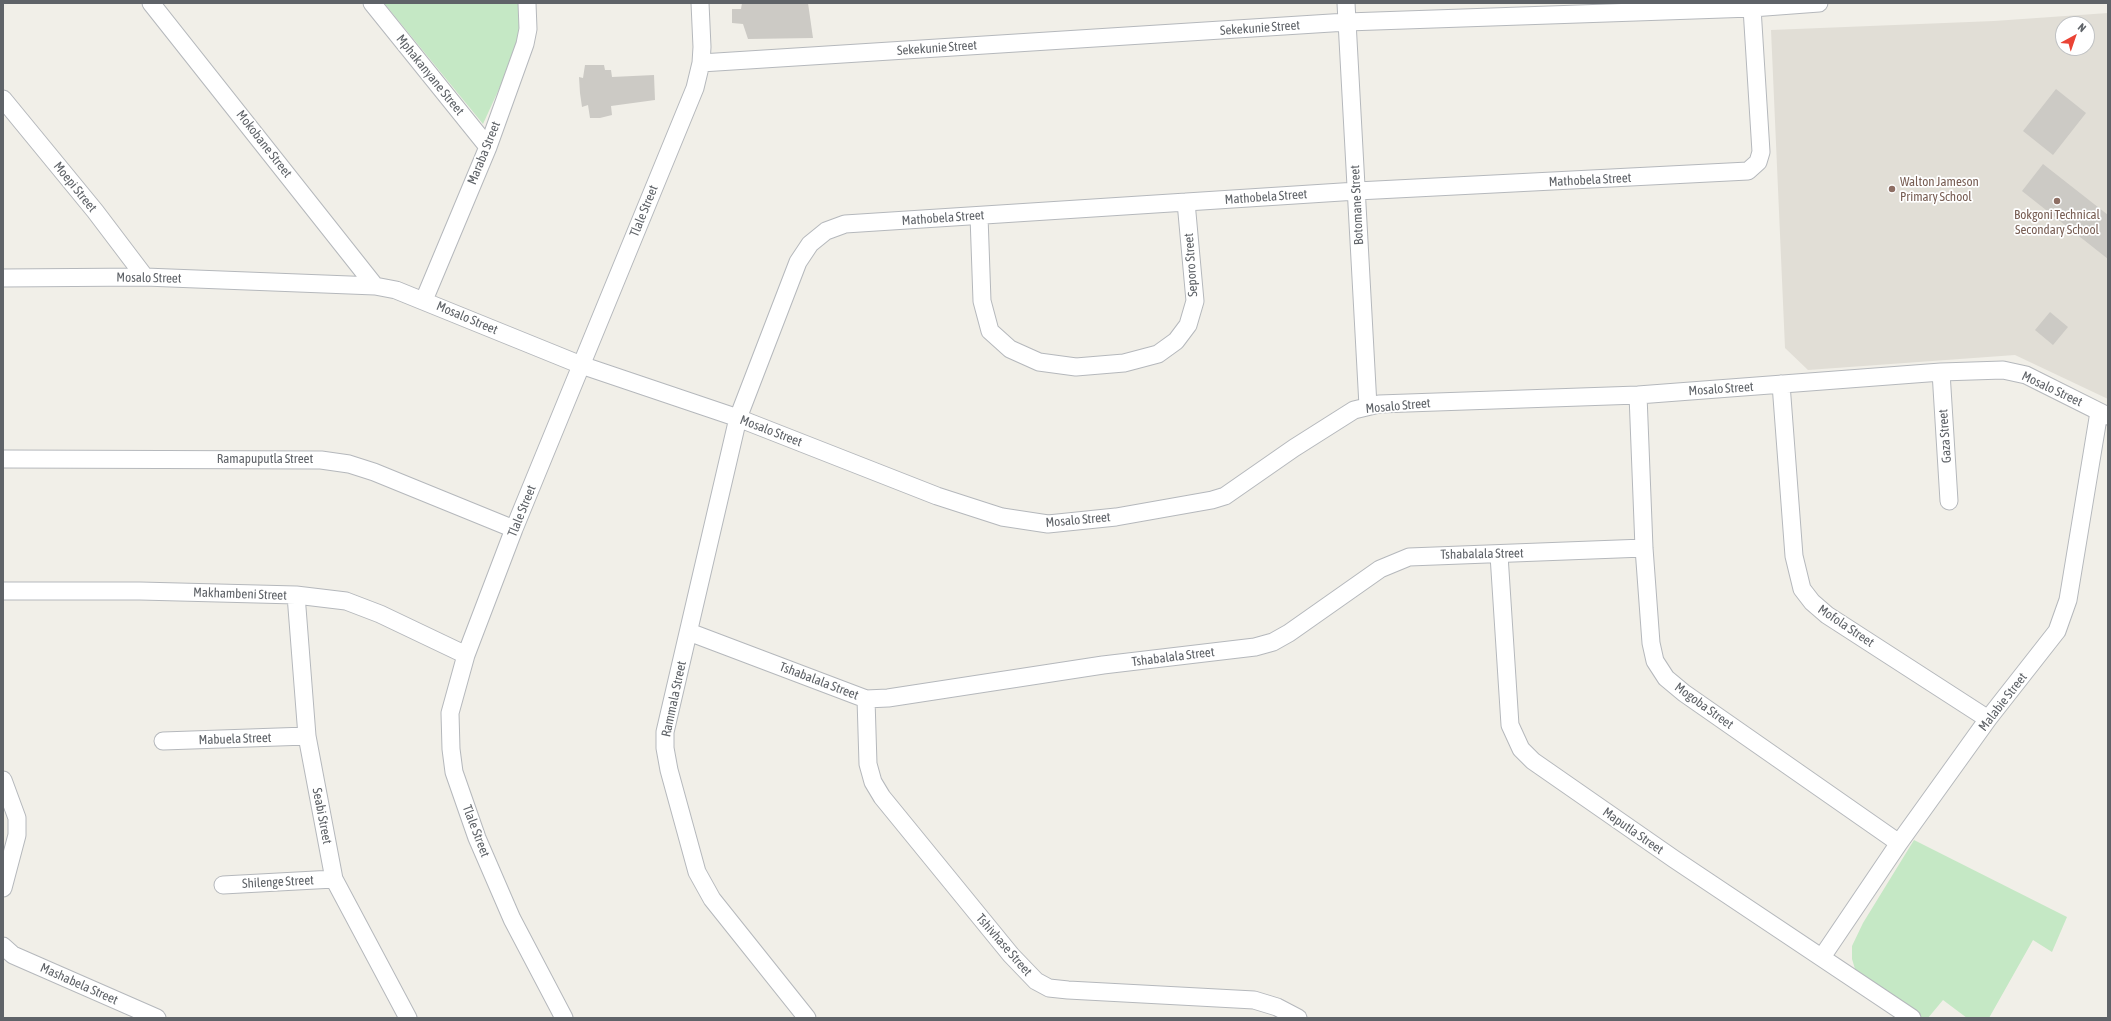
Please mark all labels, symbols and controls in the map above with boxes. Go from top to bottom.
north arrow [2055,16,2095,56]
street label: Sekekunie Street [1219,17,1301,39]
text: N [2076,21,2088,34]
street label: Mphakanyane Street [393,32,467,118]
street label: Sekekunie Street [896,37,978,59]
street label: Mokobane Street [233,107,295,181]
street label: Maraba Street [464,119,504,187]
street label: Moepi Street [50,159,100,215]
street label: Botomane Street [1347,165,1367,245]
street label: Mathobela Street [1548,170,1632,190]
place label: Walton Jameson Primary School [1900,174,1979,205]
street label: Tlale Street [627,183,661,239]
marker: Walton Jameson Primary School [1887,184,1897,194]
street label: Mathobela Street [1224,186,1308,208]
marker: Bokgoni Technical Secondary School [2052,196,2062,206]
street label: Mathobela Street [901,207,985,229]
place label: Bokgoni Technical Secondary School [2014,207,2100,238]
street label: Seporo Street [1181,233,1201,297]
street label: Mosalo Street [116,270,182,286]
street label: Mosalo Street [434,298,500,338]
street label: Mosalo Street [2019,368,2085,410]
street label: Mosalo Street [1688,379,1754,399]
street label: Mosalo Street [1365,395,1431,417]
street label: Gaza Street [1935,409,1955,463]
street label: Mosalo Street [738,412,804,450]
street label: Ramapuputla Street [217,451,313,467]
street label: Tlale Street [505,483,539,539]
street label: Mosalo Street [1045,509,1111,531]
street label: Tshabalala Street [1440,545,1524,563]
street label: Makhambeni Street [193,585,287,603]
street label: Mofola Street [1815,602,1877,650]
street label: Tshabalala Street [1131,644,1215,670]
street label: Tshabalala Street [777,659,861,703]
street label: Rammala Street [658,660,690,738]
street label: Malabie Street [1975,670,2031,734]
street label: Mogoba Street [1672,679,1736,733]
street label: Mabuela Street [198,730,272,748]
street label: Seabi Street [309,787,335,845]
street label: Tlale Street [459,803,493,859]
street label: Maputla Street [1600,804,1666,858]
street label: Shilenge Street [242,872,314,892]
street label: Tshivhase Street [973,911,1035,979]
street label: Mashabela Street [38,960,120,1008]

